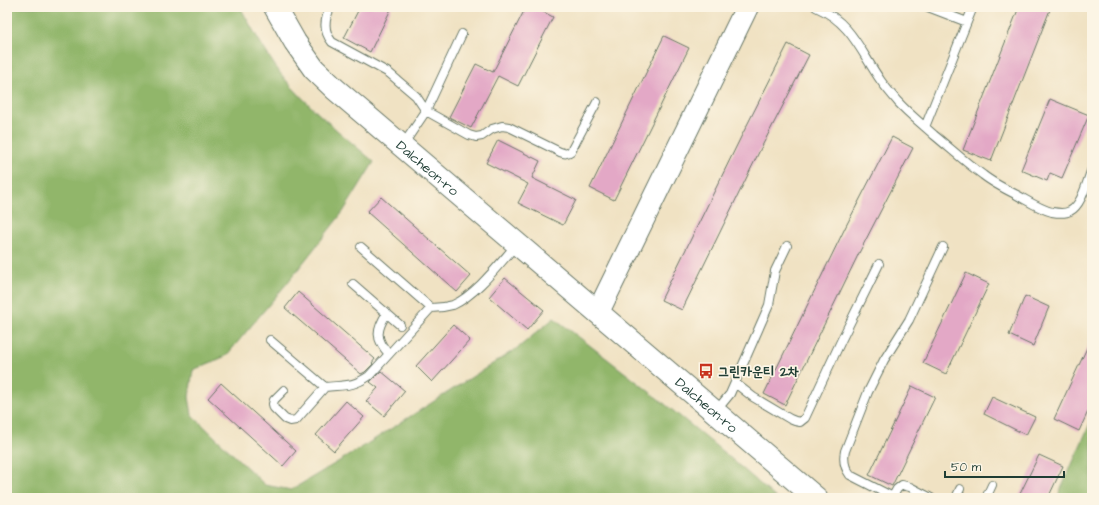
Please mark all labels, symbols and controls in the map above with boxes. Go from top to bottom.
street label: Dalcheon-ro [391,136,463,201]
bus stop icon: 그린카운티 2차 [697,362,715,380]
place label: 그린카운티 2차 [718,362,799,382]
street label: Dalcheon-ro [670,373,742,438]
scale bar [945,453,1064,479]
text: 50 m [951,459,982,476]

